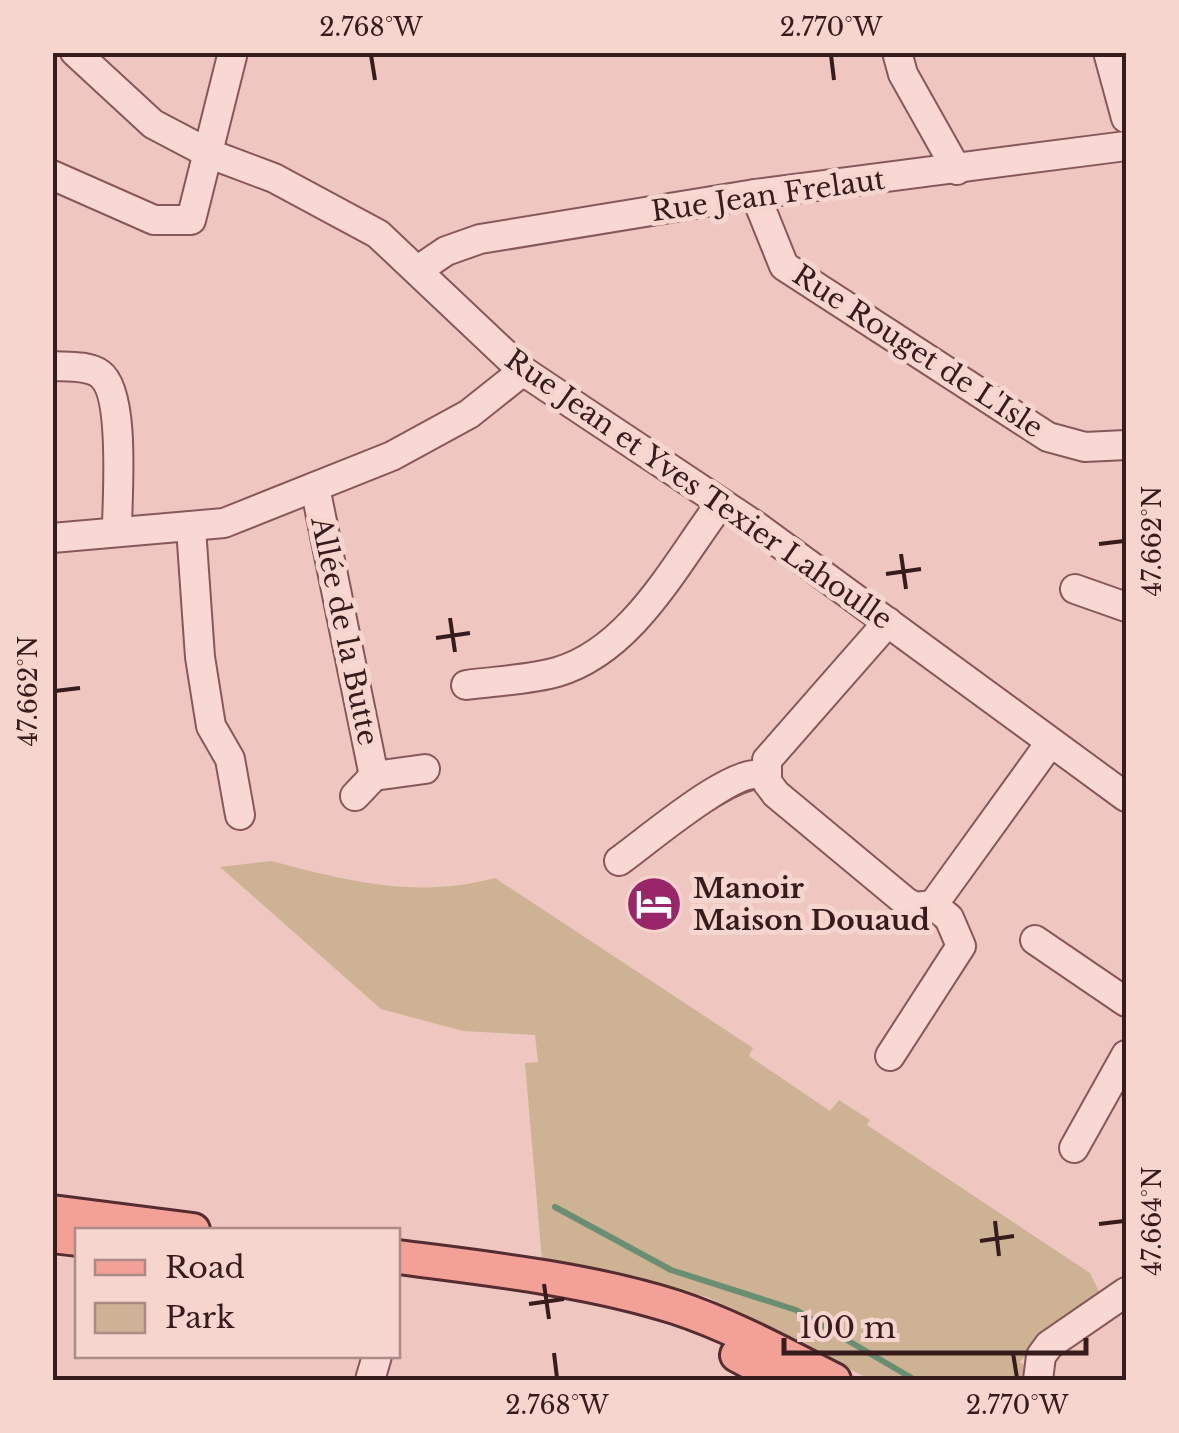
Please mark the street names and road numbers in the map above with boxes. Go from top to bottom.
street label: Rue Jean Frelaut [649,162,888,229]
street label: Rue Rouget de L'Isle [786,257,1049,445]
street label: Rue Jean et Yves Texier Lahoulle [499,342,899,637]
street label: Allée de la Butte [303,513,386,748]

